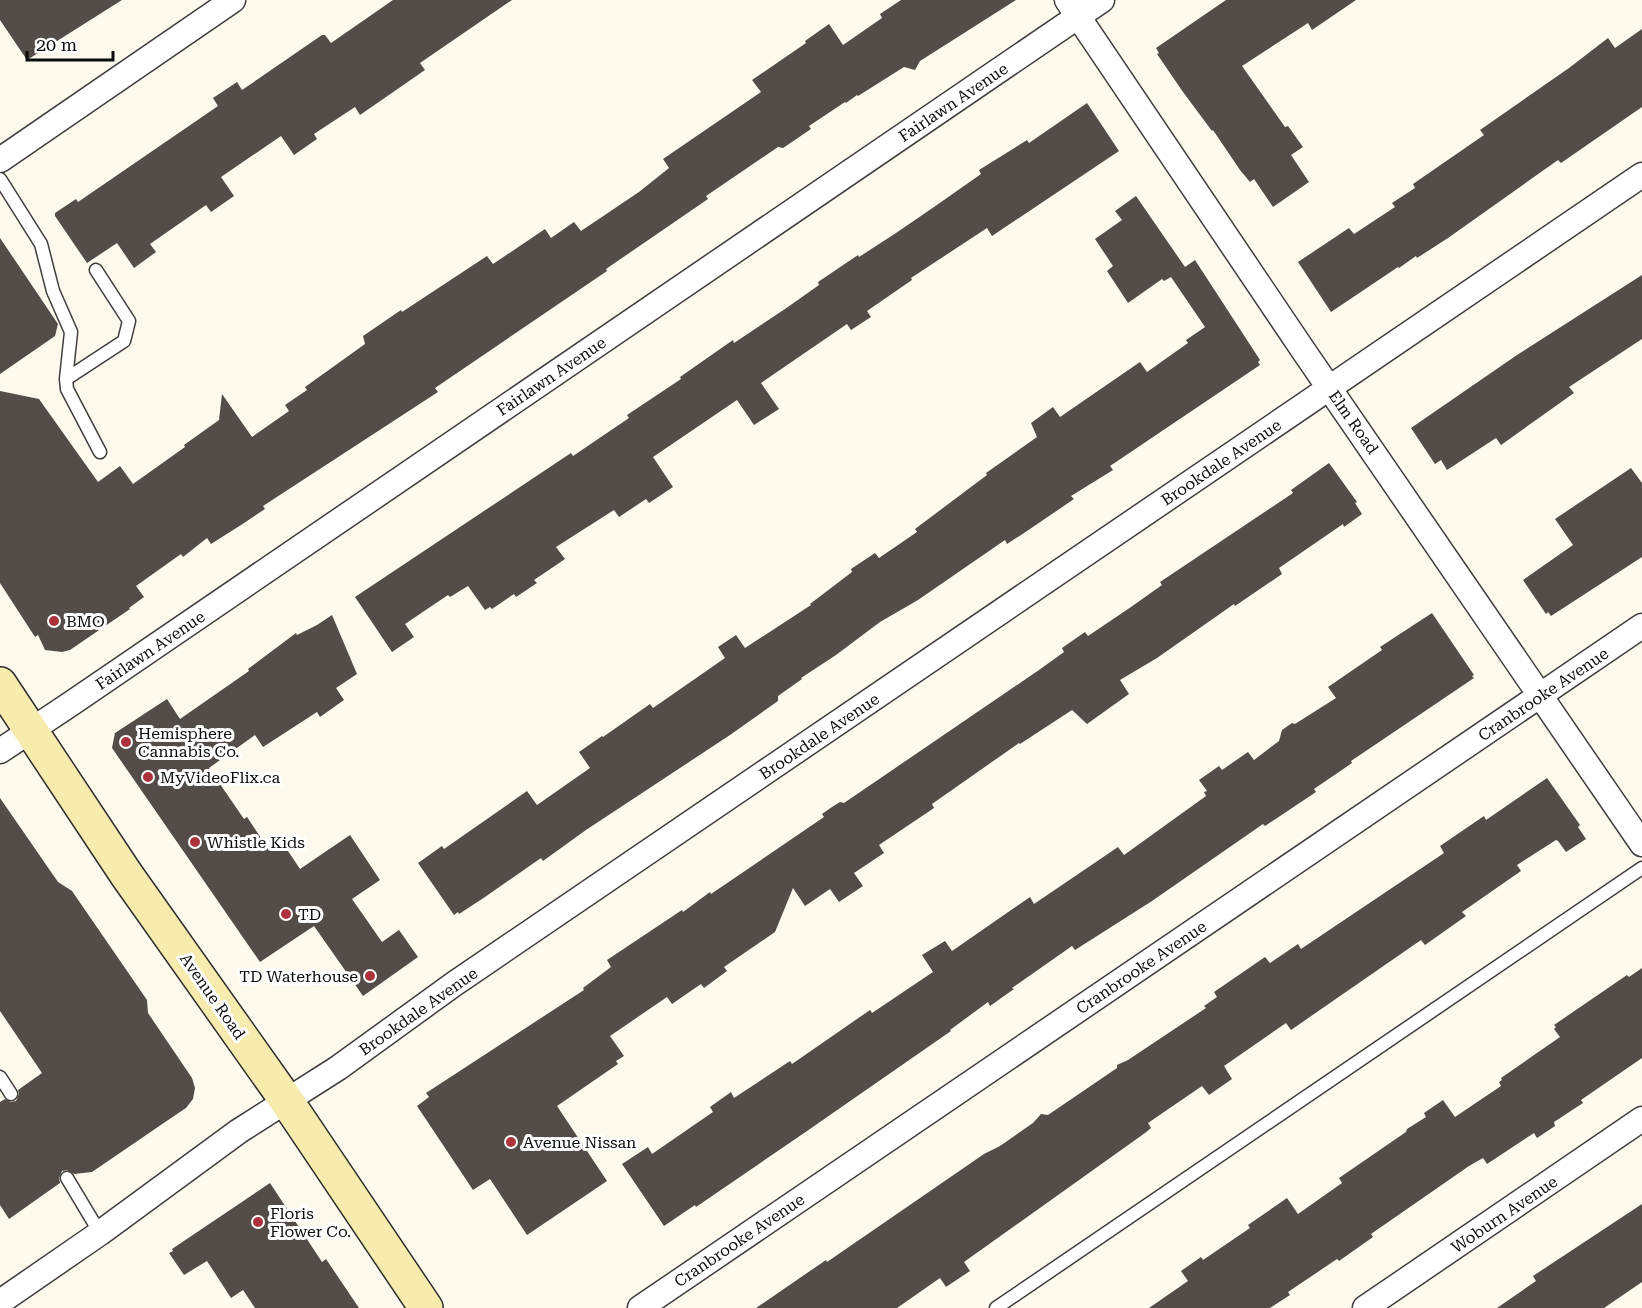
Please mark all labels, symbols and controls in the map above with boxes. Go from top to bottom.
scale bar [27,24,112,62]
text: 20 m [36,34,77,55]
street label: Fairlawn Avenue [895,59,1012,146]
street label: Fairlawn Avenue [493,333,610,420]
street label: Elm Road [1325,387,1382,458]
street label: Brookdale Avenue [1158,415,1285,510]
street label: Fairlawn Avenue [92,607,209,694]
place label: BMO [66,612,105,631]
marker: BMO [47,614,61,628]
street label: Cranbrooke Avenue [1475,644,1612,745]
street label: Brookdale Avenue [756,689,883,784]
place label: Hemisphere Cannabis Co. [138,724,239,761]
marker: Hemisphere Cannabis Co. [119,735,133,749]
place label: MyVideoFlix.ca [160,768,281,787]
marker: MyVideoFlix.ca [141,770,155,784]
place label: Whistle Kids [207,833,305,852]
marker: Whistle Kids [188,835,202,849]
place label: TD [298,905,321,924]
marker: TD [279,907,293,921]
street label: Cranbrooke Avenue [1073,917,1210,1018]
street label: Avenue Road [176,950,249,1043]
street label: Brookdale Avenue [355,963,481,1059]
place label: TD Waterhouse [239,967,358,986]
marker: TD Waterhouse [363,969,377,983]
place label: Avenue Nissan [523,1133,636,1152]
marker: Avenue Nissan [504,1135,518,1149]
street label: Woburn Avenue [1448,1172,1561,1257]
street label: Cranbrooke Avenue [671,1190,808,1291]
place label: Floris Flower Co. [270,1204,351,1241]
marker: Floris Flower Co. [251,1215,265,1229]

